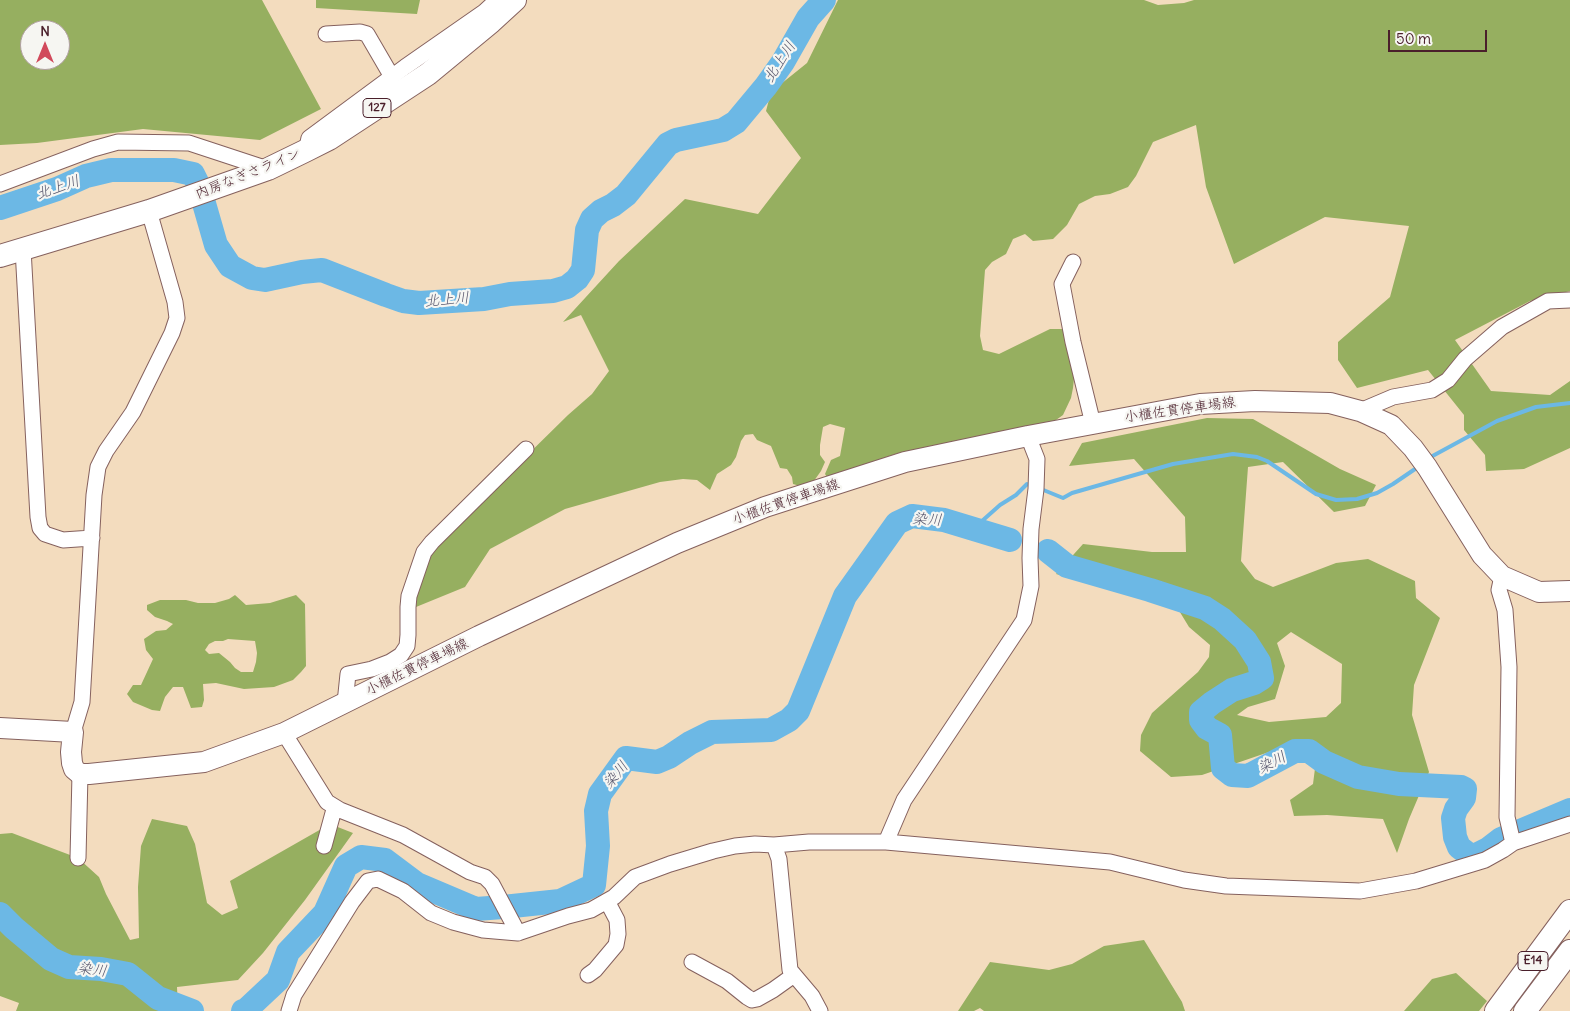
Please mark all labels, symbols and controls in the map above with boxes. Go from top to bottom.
north arrow [20,20,70,70]
scale bar [1390,20,1489,52]
text: N [40,22,50,40]
text: 50 m [1396,29,1431,48]
water label: 北上川 [760,38,800,86]
road number: 127 [363,99,391,118]
street label: 内房なぎさライン [193,145,303,203]
water label: 北上川 [34,172,82,204]
water label: 北上川 [424,289,470,311]
street label: 小櫃佐貫停車場線 [1123,394,1237,426]
street label: 小櫃佐貫停車場線 [730,476,842,528]
water label: 染川 [912,510,942,530]
street label: 小櫃佐貫停車場線 [363,635,471,699]
water label: 染川 [1255,748,1289,778]
water label: 染川 [599,758,633,792]
road number: E14 [1518,951,1548,970]
water label: 染川 [76,959,108,981]

